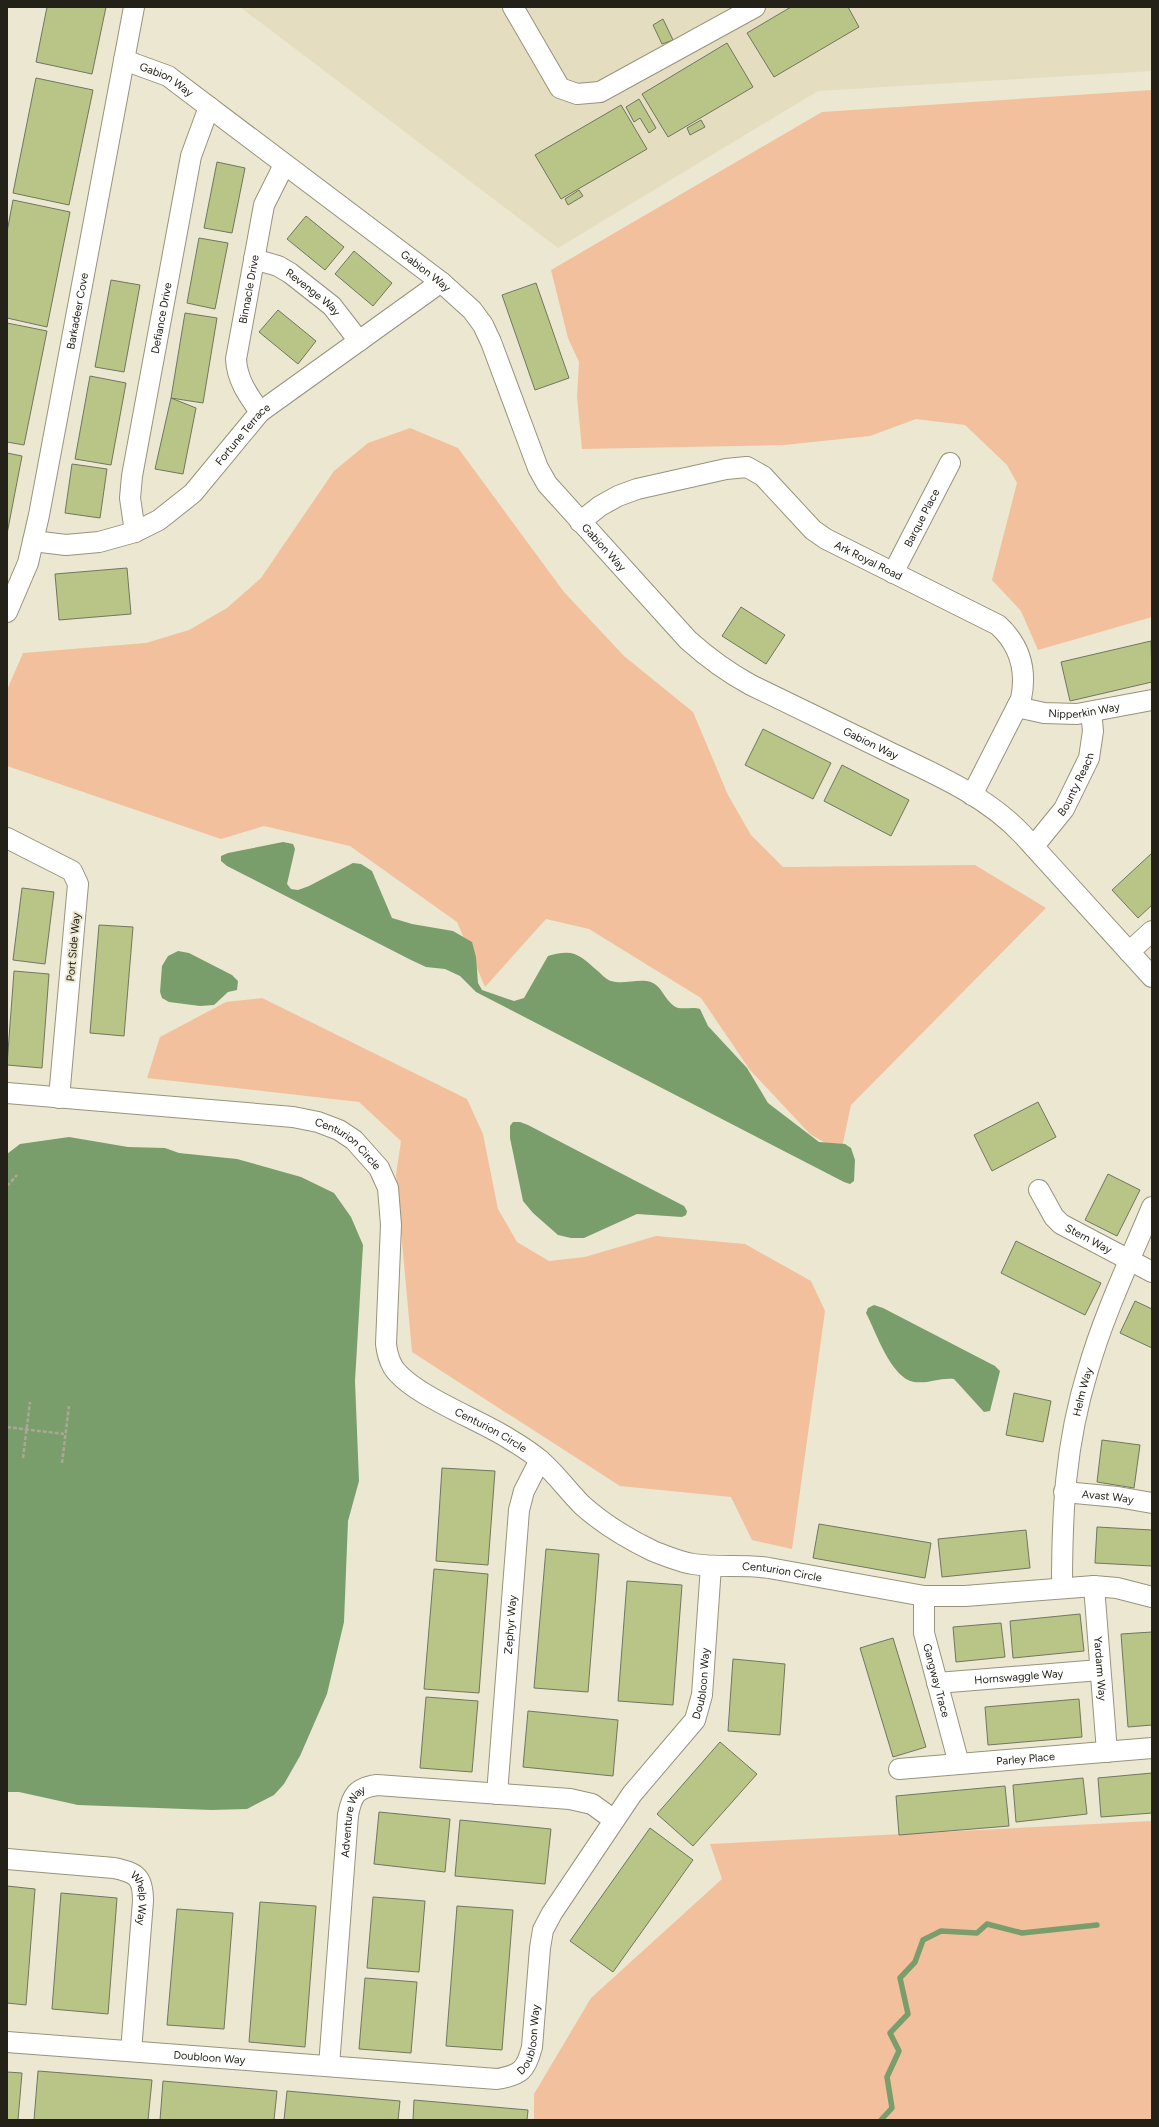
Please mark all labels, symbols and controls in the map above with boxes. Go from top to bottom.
street label: Gabion Way [138,60,196,100]
street label: Gabion Way [398,248,453,295]
street label: Binnacle Drive [237,254,262,325]
street label: Revenge Way [283,266,343,319]
street label: Barkadeer Cove [64,272,91,351]
street label: Defiance Drive [149,282,175,355]
street label: Fortune Terrace [213,401,273,468]
street label: Barque Place [902,487,942,549]
street label: Gabion Way [579,521,629,574]
street label: Ark Royal Road [832,538,904,583]
street label: Nipperkin Way [1048,700,1121,721]
street label: Gabion Way [841,725,901,763]
street label: Bounty Reach [1055,752,1097,819]
street label: Port Side Way [64,912,83,982]
street label: Centurion Circle [313,1115,383,1172]
street label: Stern Way [1063,1221,1114,1257]
street label: Helm Way [1070,1365,1096,1418]
street label: Centurion Circle [452,1405,529,1455]
street label: Avast Way [1081,1488,1135,1507]
street label: Centurion Circle [742,1560,823,1584]
street label: Zephyr Way [502,1594,519,1655]
street label: Yardarm Way [1091,1636,1109,1702]
street label: Gangway Trace [920,1642,952,1719]
street label: Doubloon Way [690,1647,712,1721]
street label: Hornswaggle Way [974,1667,1064,1687]
street label: Parley Place [996,1750,1055,1768]
street label: Adventure Way [339,1783,368,1858]
street label: Whelp Way [128,1869,149,1926]
street label: Doubloon Way [515,2004,542,2078]
street label: Doubloon Way [173,2049,246,2067]

